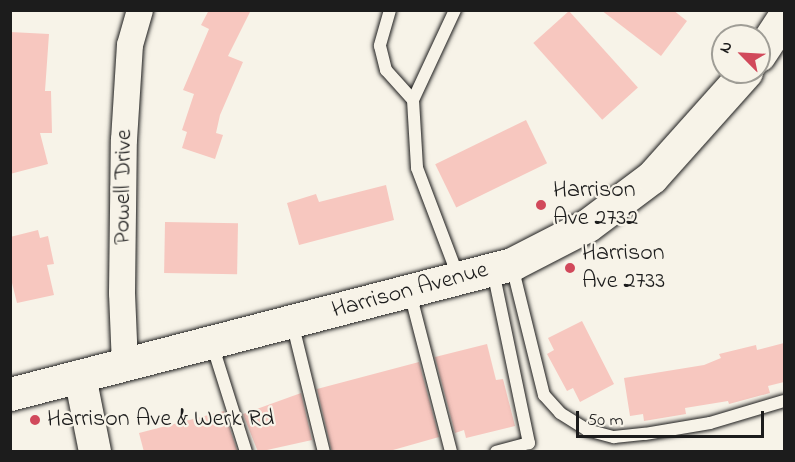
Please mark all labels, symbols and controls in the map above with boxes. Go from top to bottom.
north arrow [711,24,771,84]
text: N [713,38,740,57]
street label: Powell Drive [109,129,139,245]
place label: Harrison Ave 2732 [553,177,638,233]
marker: Harrison Ave 2732 [534,198,548,212]
place label: Harrison Ave 2733 [582,240,665,296]
street label: Harrison Avenue [329,256,491,326]
marker: Harrison Ave 2733 [563,261,577,275]
scale bar [579,399,766,437]
place label: Harrison Ave & Werk Rd [47,406,274,434]
text: 50 m [587,408,624,434]
marker: Harrison Ave & Werk Rd [28,413,42,427]

